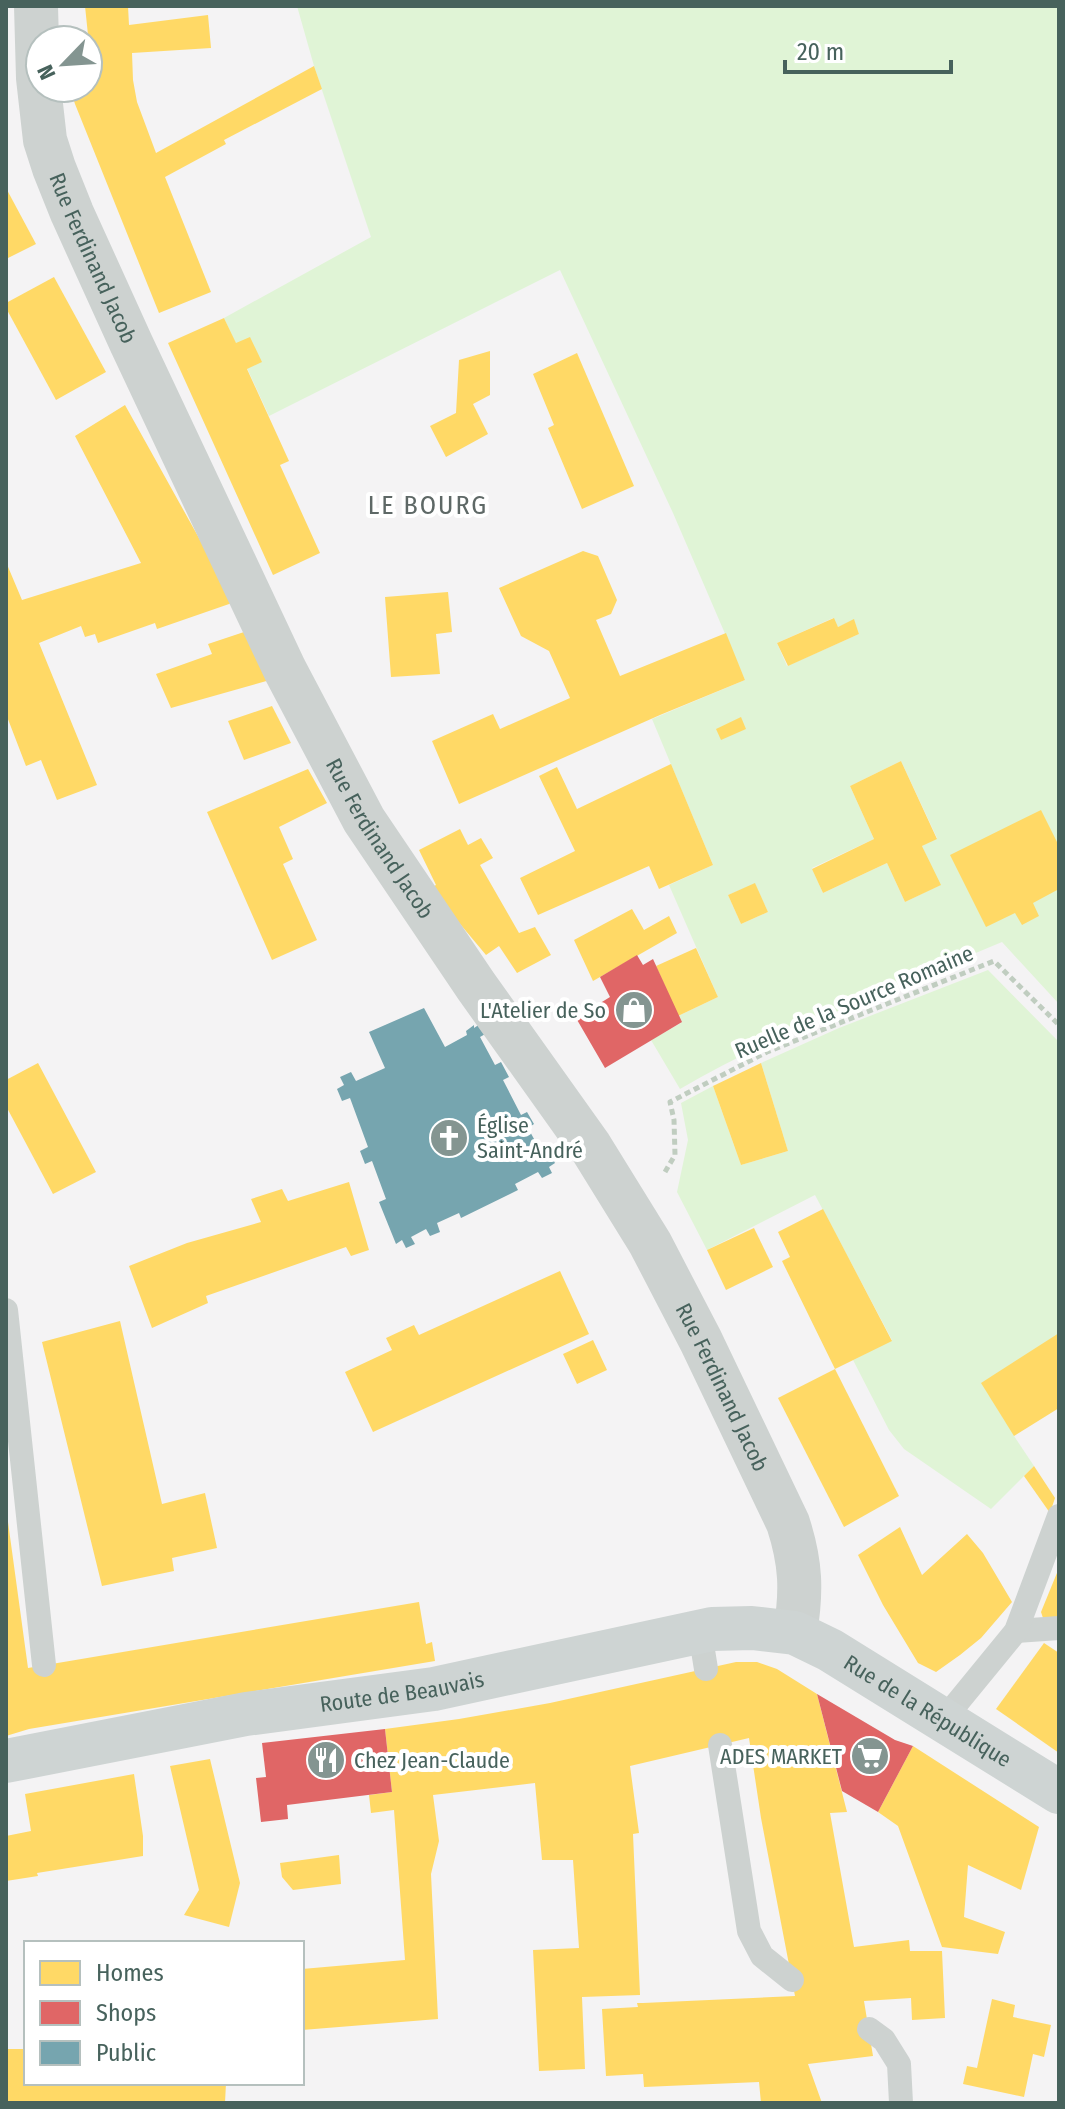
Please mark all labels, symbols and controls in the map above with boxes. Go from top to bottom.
north arrow [24,24,104,104]
scale bar [785,24,951,74]
text: 20 m [797,38,844,66]
text: N [31,61,61,84]
street label: Rue Ferdinand Jacob [44,169,143,348]
district label: LE BOURG [368,490,488,521]
street label: Rue Ferdinand Jacob [320,754,440,924]
street label: Ruelle de la Source Romaine [731,939,977,1065]
shop icon: L'Atelier de So [613,989,655,1031]
place label: L'Atelier de So [480,997,606,1024]
place label: Église Saint-André [477,1112,583,1164]
church icon: Église Saint-André [428,1117,470,1159]
street label: Rue Ferdinand Jacob [670,1298,775,1475]
street label: Rue de la République [839,1649,1017,1773]
street label: Route de Beauvais [318,1665,486,1718]
supermarket icon: ADES MARKET [849,1735,891,1777]
restaurant icon: Chez Jean-Claude [305,1739,347,1781]
place label: ADES MARKET [720,1743,843,1770]
place label: Chez Jean-Claude [354,1747,510,1774]
legend [24,1941,304,2085]
text: Homes [96,1959,164,1987]
text: Shops [96,1999,156,2027]
text: Public [96,2039,156,2067]

